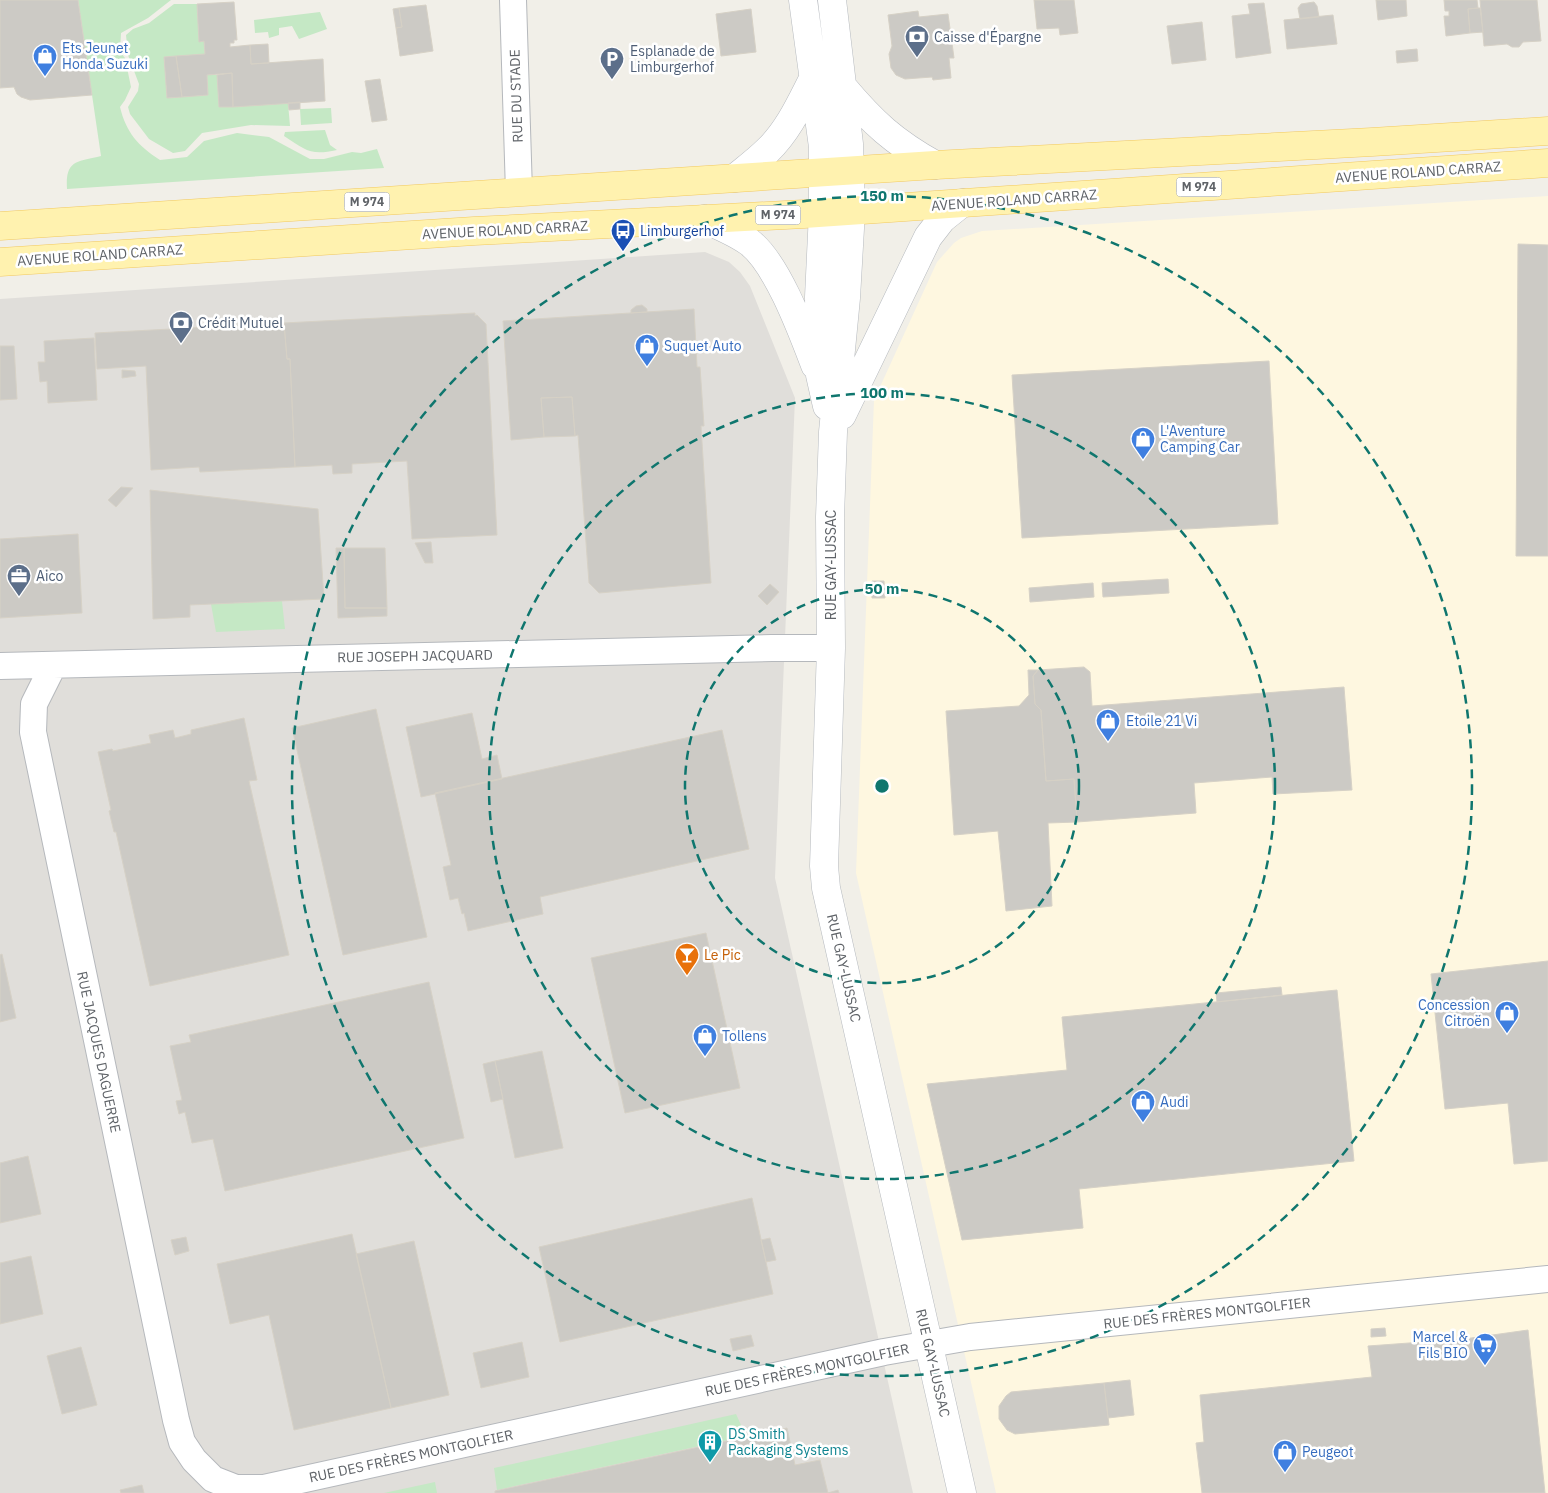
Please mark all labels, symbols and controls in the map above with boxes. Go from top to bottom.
bank icon: Caisse d'Épargne [904,24,930,58]
place label: Caisse d'Épargne [934,27,1042,46]
place label: Ets Jeunet Honda Suzuki [62,39,148,73]
place label: Esplanade de Limburgerhof [630,42,715,76]
shop icon: Ets Jeunet Honda Suzuki [32,43,58,77]
parking icon: Esplanade de Limburgerhof [599,46,625,80]
street label: RUE DU STADE [505,49,527,143]
street label: AVENUE ROLAND CARRAZ [1334,157,1502,187]
road number: M 974 [1176,178,1222,196]
street label: AVENUE ROLAND CARRAZ [930,185,1098,215]
text: 150 m [860,186,904,205]
road number: M 974 [344,192,390,212]
road number: M 974 [756,206,800,224]
street label: AVENUE ROLAND CARRAZ [422,217,588,243]
bus stop icon: Limburgerhof [610,218,636,252]
place label: Limburgerhof [640,222,724,240]
street label: AVENUE ROLAND CARRAZ [16,240,184,270]
bank icon: Crédit Mutuel [168,310,194,344]
place label: Crédit Mutuel [198,314,283,332]
shop icon: Suquet Auto [634,333,660,367]
place label: Suquet Auto [664,337,742,355]
text: 100 m [860,383,904,402]
place label: L'Aventure Camping Car [1160,422,1240,456]
shop icon: L'Aventure Camping Car [1130,426,1156,460]
street label: RUE GAY-LUSSAC [822,509,840,620]
office icon: Aico [6,563,32,597]
place label: Aico [36,567,63,585]
text: 50 m [865,579,899,598]
street label: RUE JOSEPH JACQUARD [337,646,493,666]
shop icon: Etoile 21 Vi [1095,708,1121,742]
place label: Etoile 21 Vi [1126,712,1197,730]
centre of rings [873,777,891,795]
street label: RUE GAY-LUSSAC [823,912,865,1024]
bar icon: Le Pic [674,942,700,976]
place label: Le Pic [704,946,741,964]
street label: RUE JACQUES DAGUERRE [73,970,125,1134]
place label: Concession Citroën [1418,996,1490,1030]
shop icon: Concession Citroën [1494,1000,1520,1034]
shop icon: Tollens [692,1023,718,1057]
place label: Tollens [722,1027,767,1045]
shop icon: Audi [1130,1089,1156,1123]
place label: Audi [1160,1093,1189,1111]
street label: RUE DES FRÈRES MONTGOLFIER [1102,1292,1312,1333]
street label: RUE GAY-LUSSAC [912,1307,954,1419]
place label: Marcel & Fils BIO [1413,1328,1468,1362]
supermarket icon: Marcel & Fils BIO [1472,1332,1498,1366]
street label: RUE DES FRÈRES MONTGOLFIER [703,1339,911,1400]
street label: RUE DES FRÈRES MONTGOLFIER [307,1425,515,1486]
place label: DS Smith Packaging Systems [728,1425,849,1459]
building icon: DS Smith Packaging Systems [697,1429,723,1463]
shop icon: Peugeot [1272,1439,1298,1473]
place label: Peugeot [1302,1443,1354,1461]

